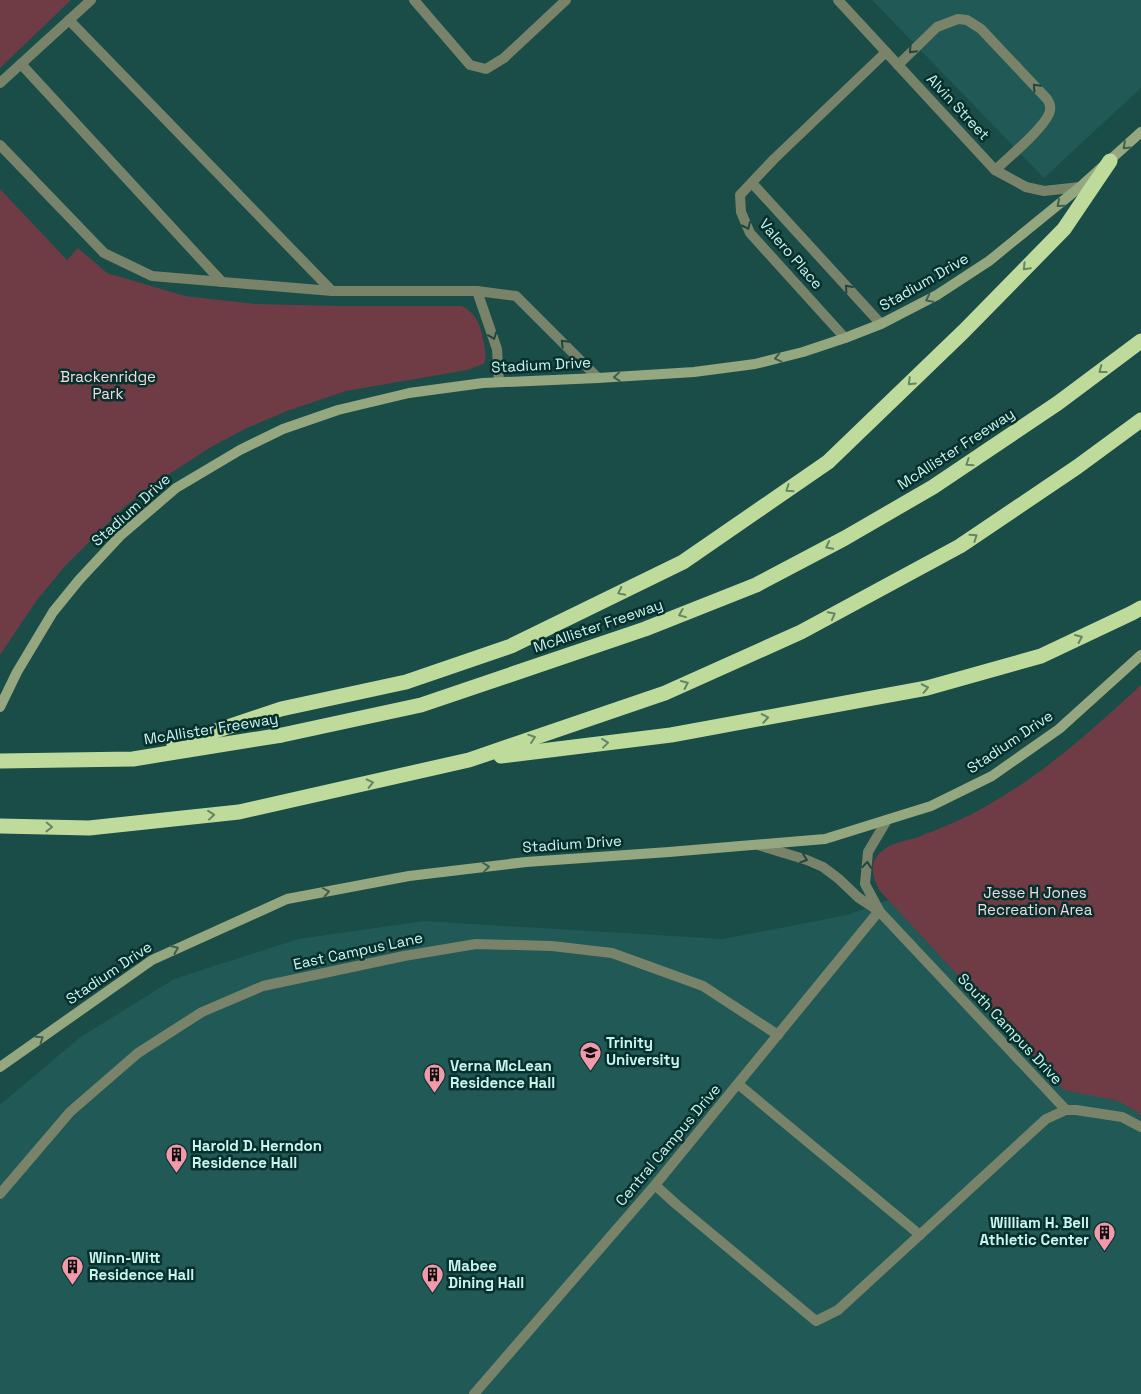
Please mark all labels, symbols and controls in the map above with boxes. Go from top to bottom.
one-way arrow [909,44,918,53]
street label: Alvin Street [923,70,994,144]
one-way arrow [1033,84,1042,93]
one-way arrow [1122,140,1131,149]
one-way arrow [1056,198,1065,207]
street label: Valero Place [756,214,827,293]
one-way arrow [741,221,751,230]
street label: Stadium Drive [876,248,972,315]
one-way arrow [1023,262,1032,271]
one-way arrow [845,285,854,294]
one-way arrow [925,293,934,303]
one-way arrow [487,331,497,340]
one-way arrow [560,340,569,349]
street label: Stadium Drive [491,352,591,377]
one-way arrow [773,352,782,363]
one-way arrow [1098,364,1108,373]
park label: Brackenridge Park [60,367,156,403]
one-way arrow [612,371,620,382]
one-way arrow [908,376,917,385]
street label: McAllister Freeway [894,404,1018,494]
one-way arrow [965,457,975,466]
street label: Stadium Drive [87,469,174,550]
one-way arrow [785,483,795,492]
one-way arrow [969,534,978,543]
one-way arrow [826,540,835,550]
one-way arrow [617,586,626,596]
street label: McAllister Freeway [531,594,665,657]
one-way arrow [678,608,687,619]
one-way arrow [827,612,836,622]
one-way arrow [1074,634,1083,645]
one-way arrow [680,679,689,690]
one-way arrow [920,683,929,694]
street label: Stadium Drive [963,706,1056,777]
street label: McAllister Freeway [142,709,279,749]
one-way arrow [761,713,769,723]
one-way arrow [527,734,536,744]
one-way arrow [601,738,609,749]
one-way arrow [365,778,374,789]
one-way arrow [207,810,215,821]
one-way arrow [45,822,53,832]
street label: Stadium Drive [522,831,622,856]
one-way arrow [799,854,808,864]
one-way arrow [861,861,872,869]
one-way arrow [483,862,491,873]
park label: Jesse H Jones Recreation Area [978,883,1093,919]
one-way arrow [321,887,330,898]
street label: East Campus Lane [291,927,425,974]
street label: Stadium Drive [62,937,155,1008]
one-way arrow [170,945,179,956]
street label: South Campus Drive [954,969,1067,1088]
place label: Trinity University [606,1033,680,1069]
one-way arrow [34,1036,44,1045]
school or university icon: Trinity University [578,1040,602,1071]
place label: Verna McLean Residence Hall [450,1056,555,1092]
building icon: Verna McLean Residence Hall [422,1063,446,1094]
street label: Central Campus Drive [611,1080,724,1210]
place label: Harold D. Herndon Residence Hall [192,1136,322,1172]
building icon: Harold D. Herndon Residence Hall [164,1143,188,1174]
place label: William H. Bell Athletic Center [979,1213,1089,1249]
building icon: William H. Bell Athletic Center [1093,1220,1117,1251]
place label: Winn-Witt Residence Hall [89,1248,194,1284]
building icon: Winn-Witt Residence Hall [61,1255,85,1286]
place label: Mabee Dining Hall [448,1256,524,1292]
building icon: Mabee Dining Hall [420,1263,444,1294]

